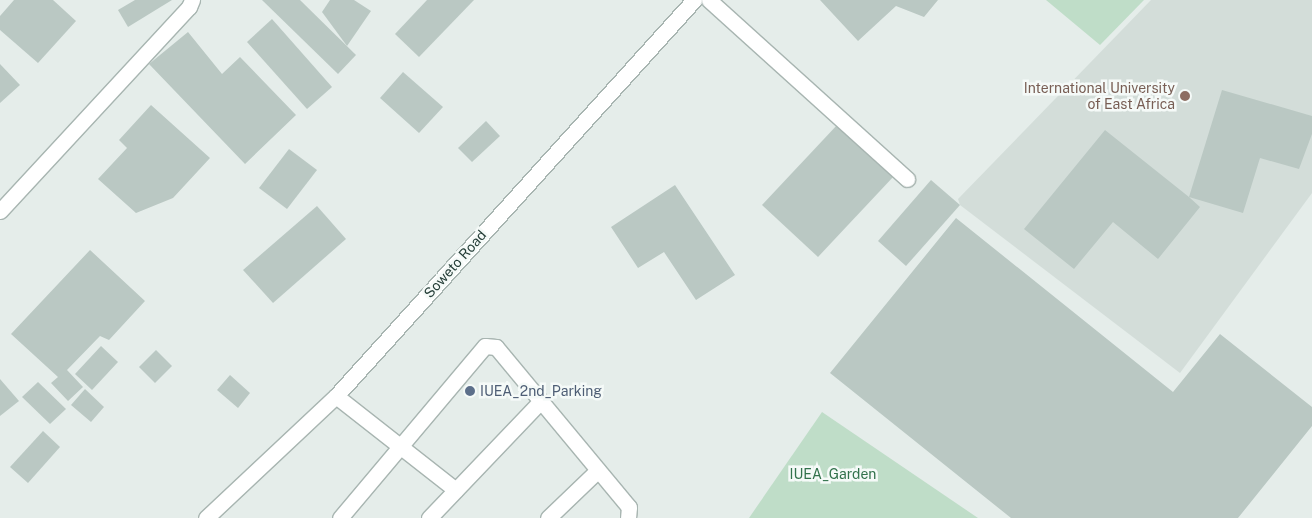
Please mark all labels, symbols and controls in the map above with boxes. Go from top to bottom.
place label: International University of East Africa [1024,80,1175,112]
marker: International University of East Africa [1179,90,1191,102]
street label: Soweto Road [420,227,490,301]
place label: IUEA_2nd_Parking [480,383,602,399]
marker: IUEA_2nd_Parking [464,385,476,397]
park label: IUEA_Garden [790,466,876,482]

